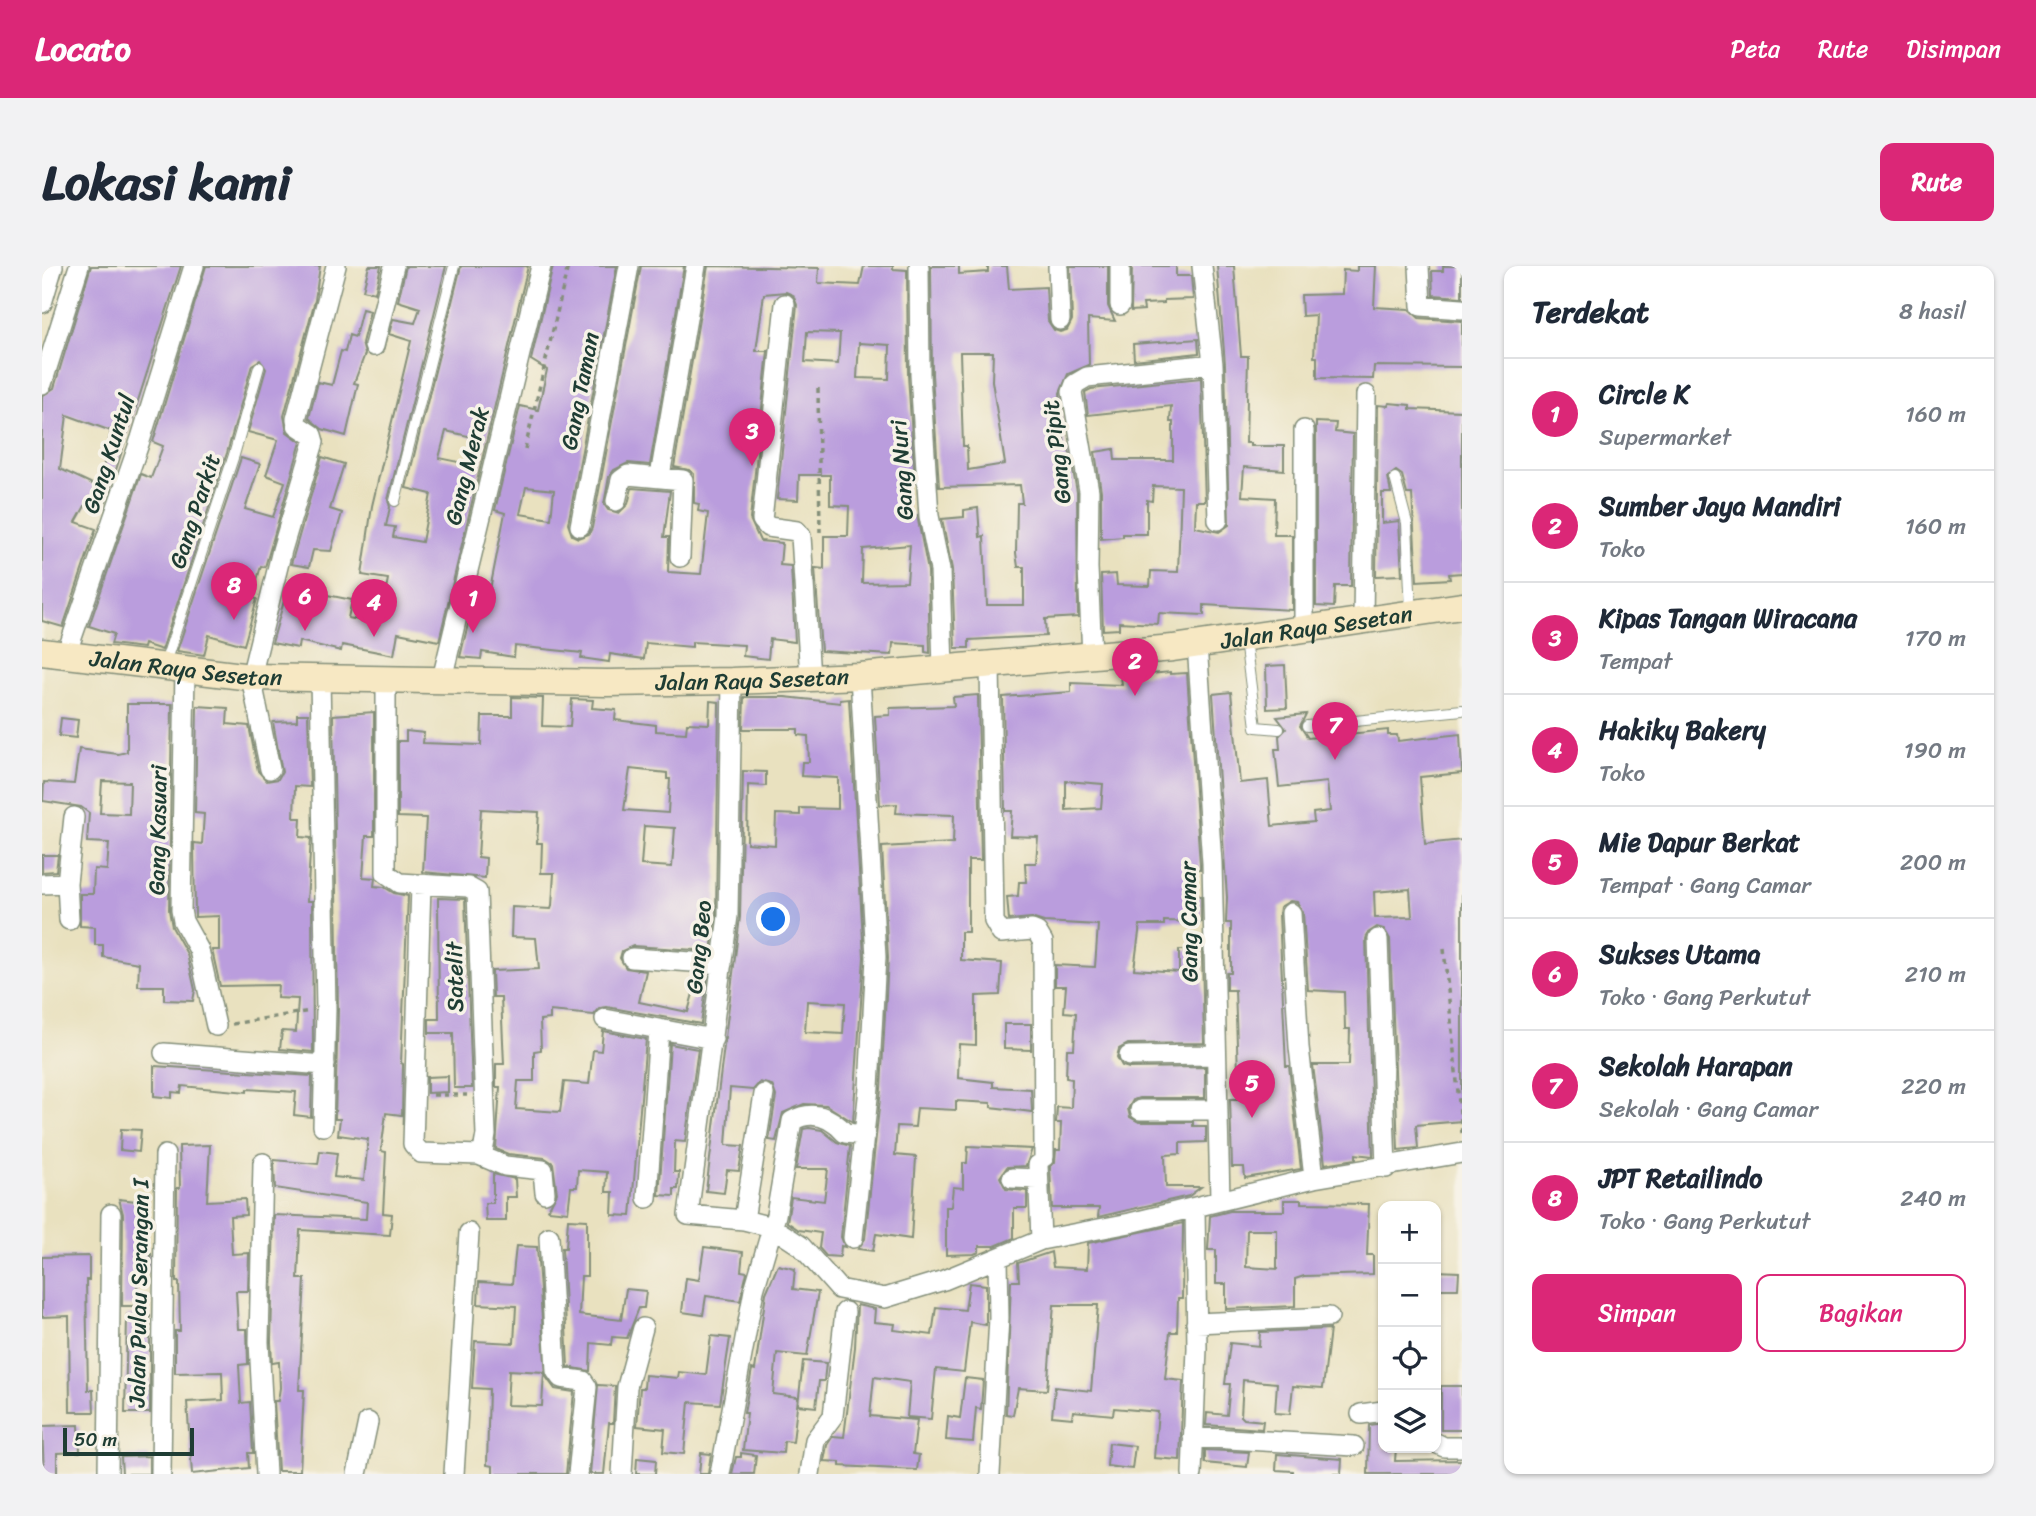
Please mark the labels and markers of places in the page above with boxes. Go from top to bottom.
pin: 3 [729,408,775,466]
pin: 8 [211,562,257,620]
pin: 6 [282,573,328,631]
pin: 1 [450,575,496,633]
pin: 4 [351,579,397,637]
pin: 2 [1112,638,1158,696]
pin: 7 [1312,702,1358,760]
pin: 5 [1229,1060,1275,1118]

